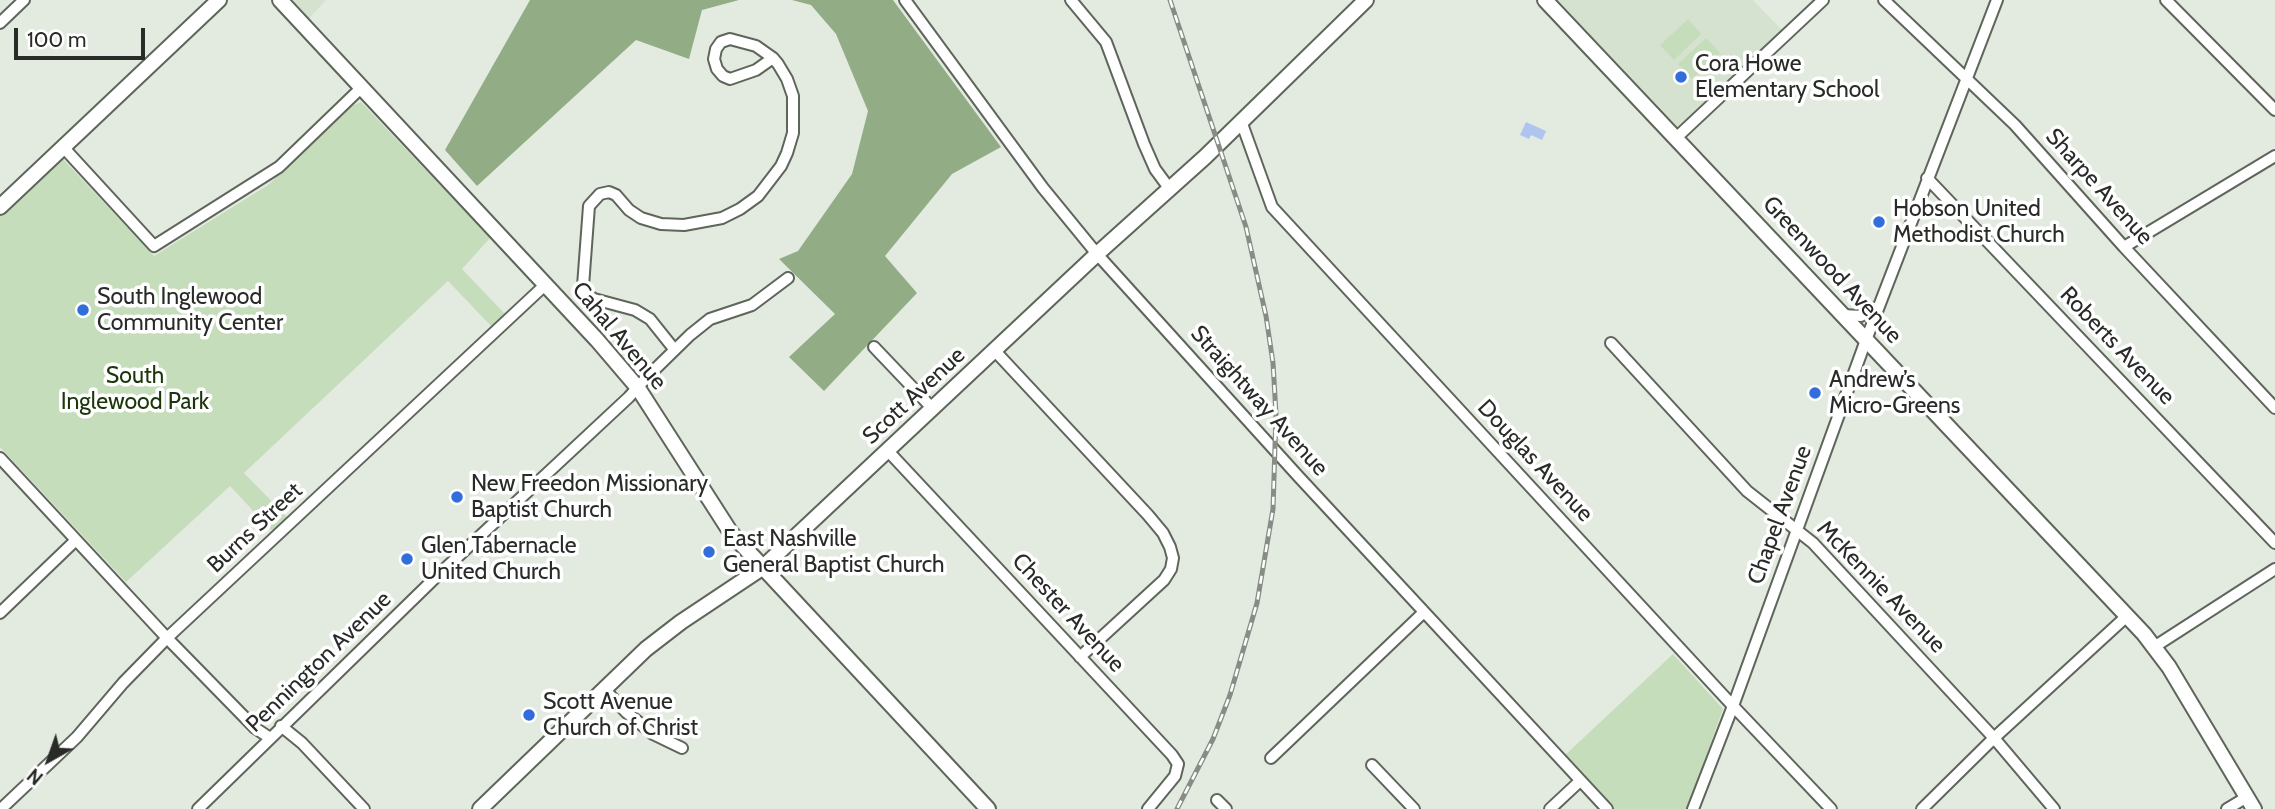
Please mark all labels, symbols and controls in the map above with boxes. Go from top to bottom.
scale bar [18,14,149,58]
text: 100 m [27,27,86,52]
place label: Cora Howe Elementary School [1695,50,1879,104]
marker: Cora Howe Elementary School [1673,69,1689,85]
street label: Sharpe Avenue [2040,123,2158,251]
street label: Greenwood Avenue [1757,191,1907,349]
place label: Hobson United Methodist Church [1893,195,2065,249]
marker: Hobson United Methodist Church [1871,214,1887,230]
street label: Cahal Avenue [566,276,672,396]
street label: Roberts Avenue [2054,281,2180,411]
place label: South Inglewood Community Center [97,283,283,337]
marker: South Inglewood Community Center [75,302,91,318]
street label: Straightway Avenue [1184,320,1334,482]
street label: Scott Avenue [857,342,971,450]
park label: South Inglewood Park [61,362,209,416]
place label: Andrew’s Micro-Greens [1829,366,1960,420]
marker: Andrew’s Micro-Greens [1807,385,1823,401]
street label: Douglas Avenue [1471,394,1599,528]
street label: Chapel Avenue [1742,442,1818,588]
place label: New Freedon Missionary Baptist Church [471,470,708,524]
street label: Burns Street [202,477,308,579]
marker: New Freedon Missionary Baptist Church [449,489,465,505]
street label: McKennie Avenue [1811,515,1951,659]
place label: East Nashville General Baptist Church [723,525,945,579]
place label: Glen Tabernacle United Church [421,532,577,586]
marker: East Nashville General Baptist Church [701,544,717,560]
street label: Chester Avenue [1006,548,1130,678]
marker: Glen Tabernacle United Church [399,551,415,567]
street label: Pennington Avenue [241,586,397,738]
place label: Scott Avenue Church of Christ [543,688,698,742]
marker: Scott Avenue Church of Christ [521,707,537,723]
north arrow [14,725,84,795]
text: N [23,763,48,790]

